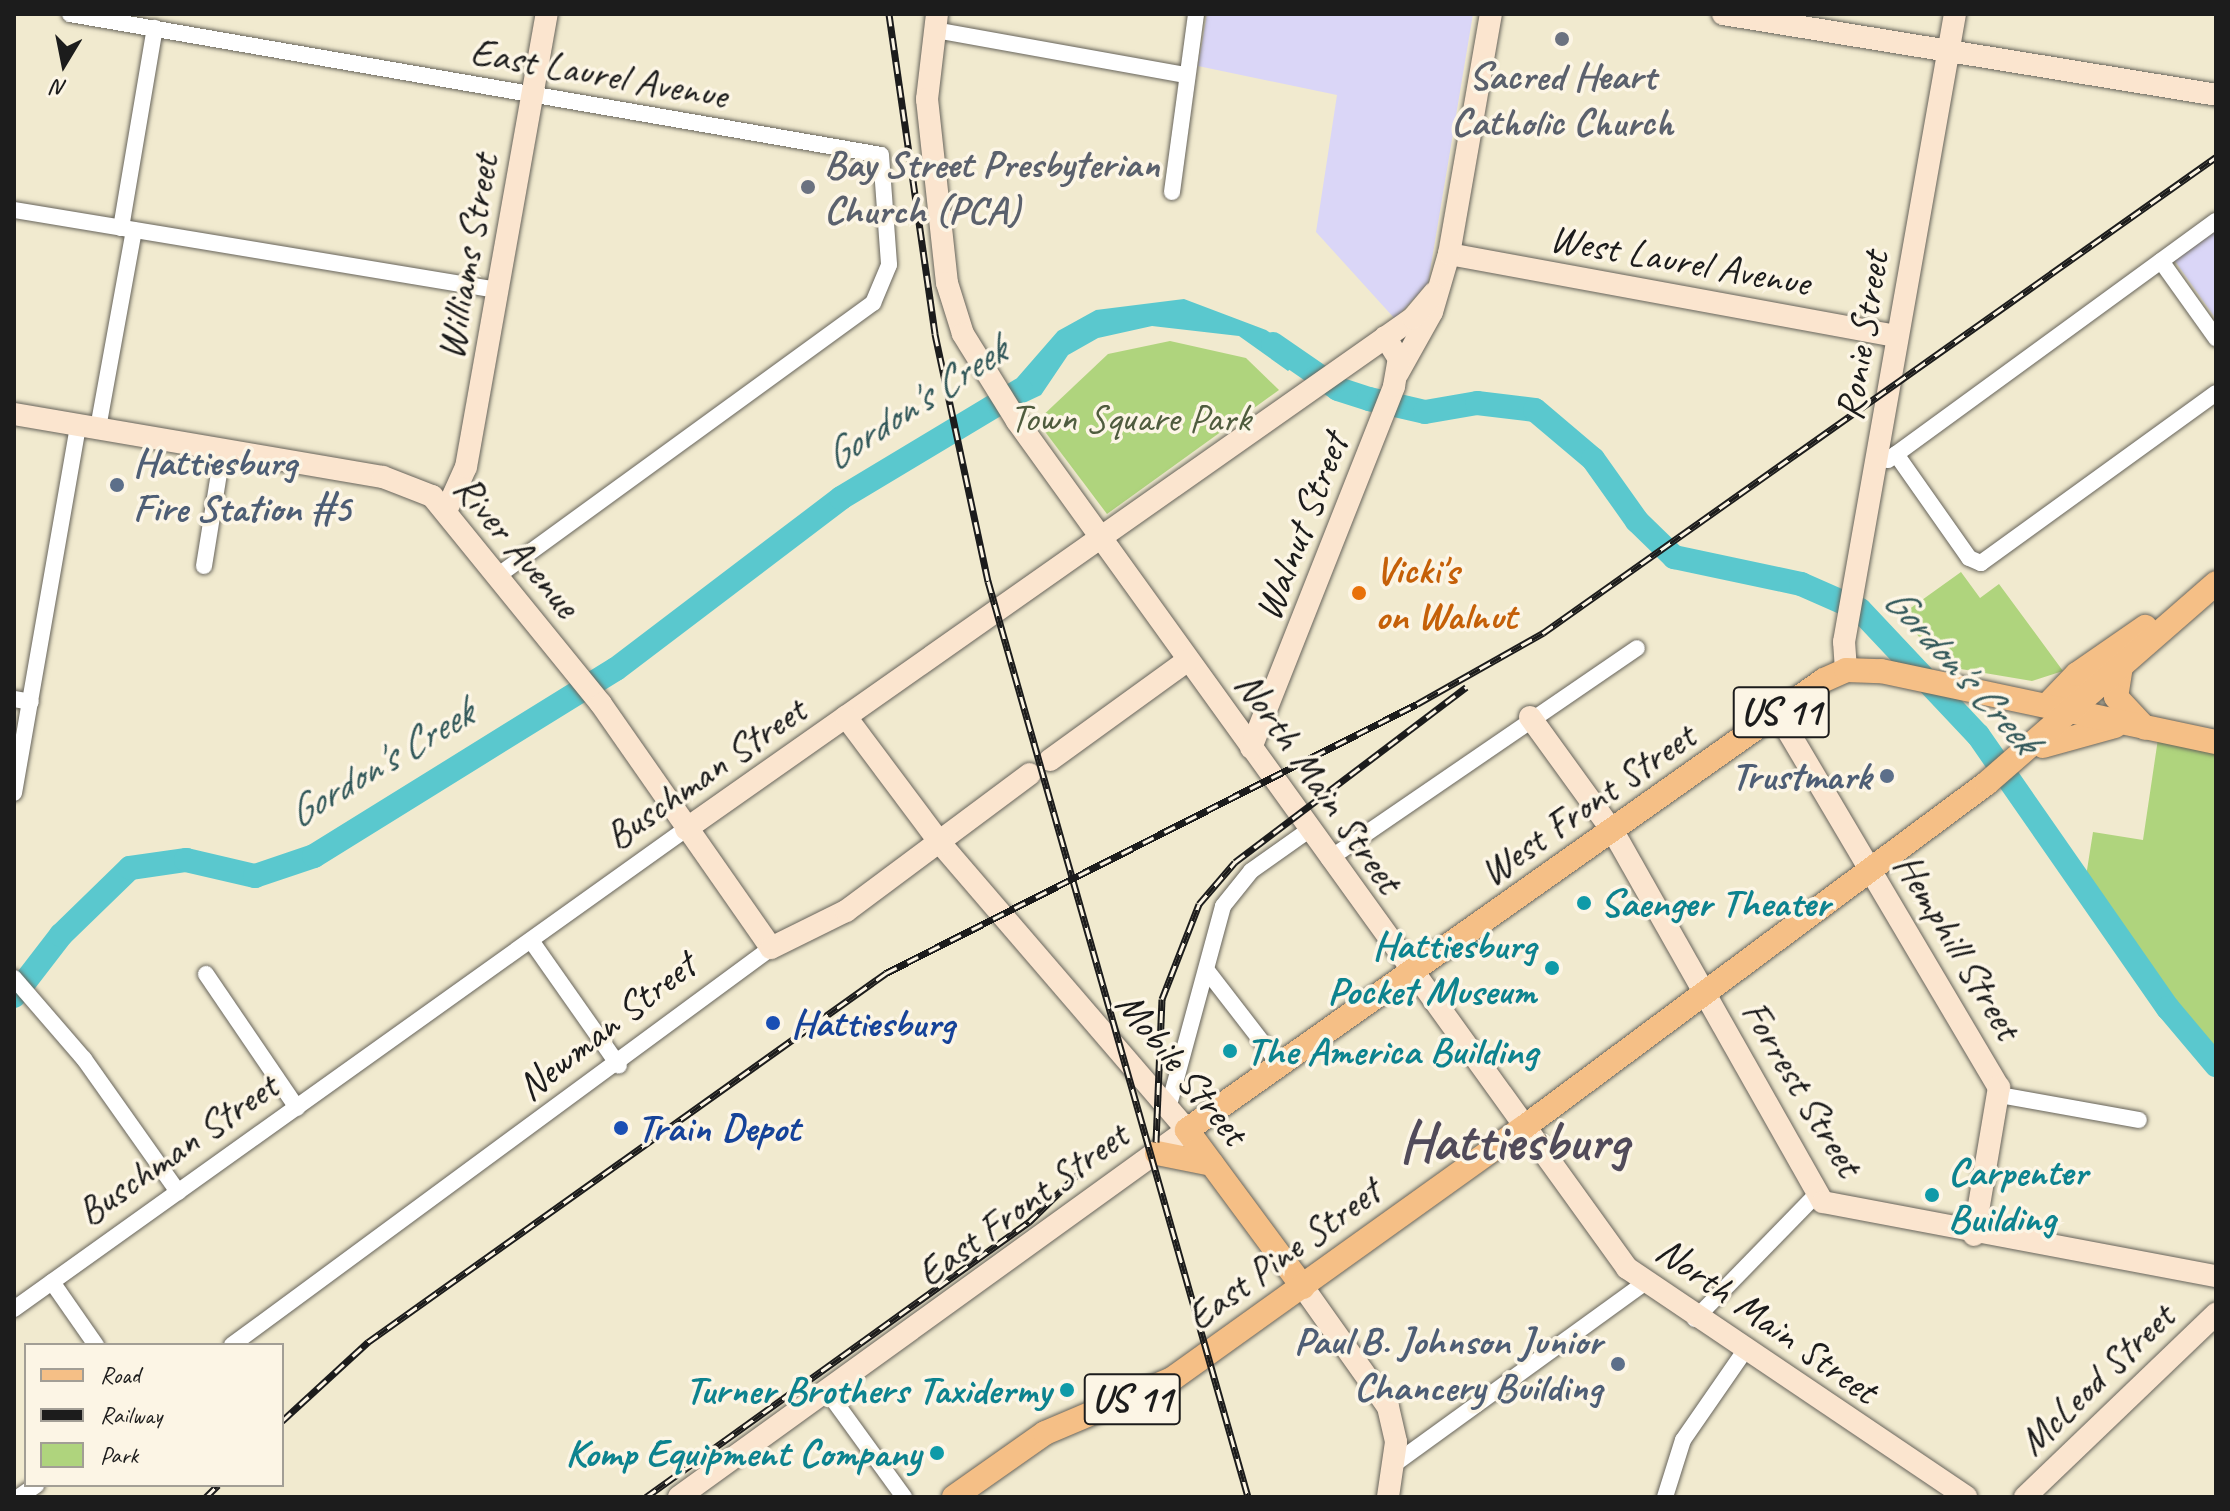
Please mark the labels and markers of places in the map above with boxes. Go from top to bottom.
marker: Sacred Heart Catholic Church [1553,30,1571,48]
place label: Sacred Heart Catholic Church [1450,52,1674,146]
place label: Bay Street Presbyterian Church (PCA) [824,140,1160,234]
marker: Bay Street Presbyterian Church (PCA) [799,178,817,196]
place label: Hattiesburg Fire Station #5 [133,438,352,532]
marker: Hattiesburg Fire Station #5 [108,476,126,494]
place label: Vicki's on Walnut [1375,546,1518,640]
marker: Vicki's on Walnut [1350,584,1368,602]
place label: Trustmark [1731,752,1871,800]
marker: Trustmark [1878,767,1896,785]
place label: Saenger Theater [1600,879,1830,927]
marker: Saenger Theater [1575,894,1593,912]
place label: Hattiesburg Pocket Museum [1328,921,1536,1015]
marker: Hattiesburg Pocket Museum [1543,959,1561,977]
place label: Hattiesburg [791,999,955,1047]
marker: Hattiesburg [762,1012,784,1034]
place label: The America Building [1246,1027,1535,1075]
marker: The America Building [1221,1042,1239,1060]
place label: Train Depot [637,1104,800,1152]
marker: Train Depot [612,1119,630,1137]
place label: Carpenter Building [1948,1148,2087,1242]
marker: Carpenter Building [1923,1186,1941,1204]
place label: Paul B. Johnson Junior Chancery Building [1295,1317,1602,1411]
marker: Paul B. Johnson Junior Chancery Building [1609,1355,1627,1373]
place label: Turner Brothers Taxidermy [684,1366,1051,1414]
marker: Turner Brothers Taxidermy [1058,1381,1076,1399]
place label: Komp Equipment Company [570,1429,921,1477]
marker: Komp Equipment Company [928,1444,946,1462]

